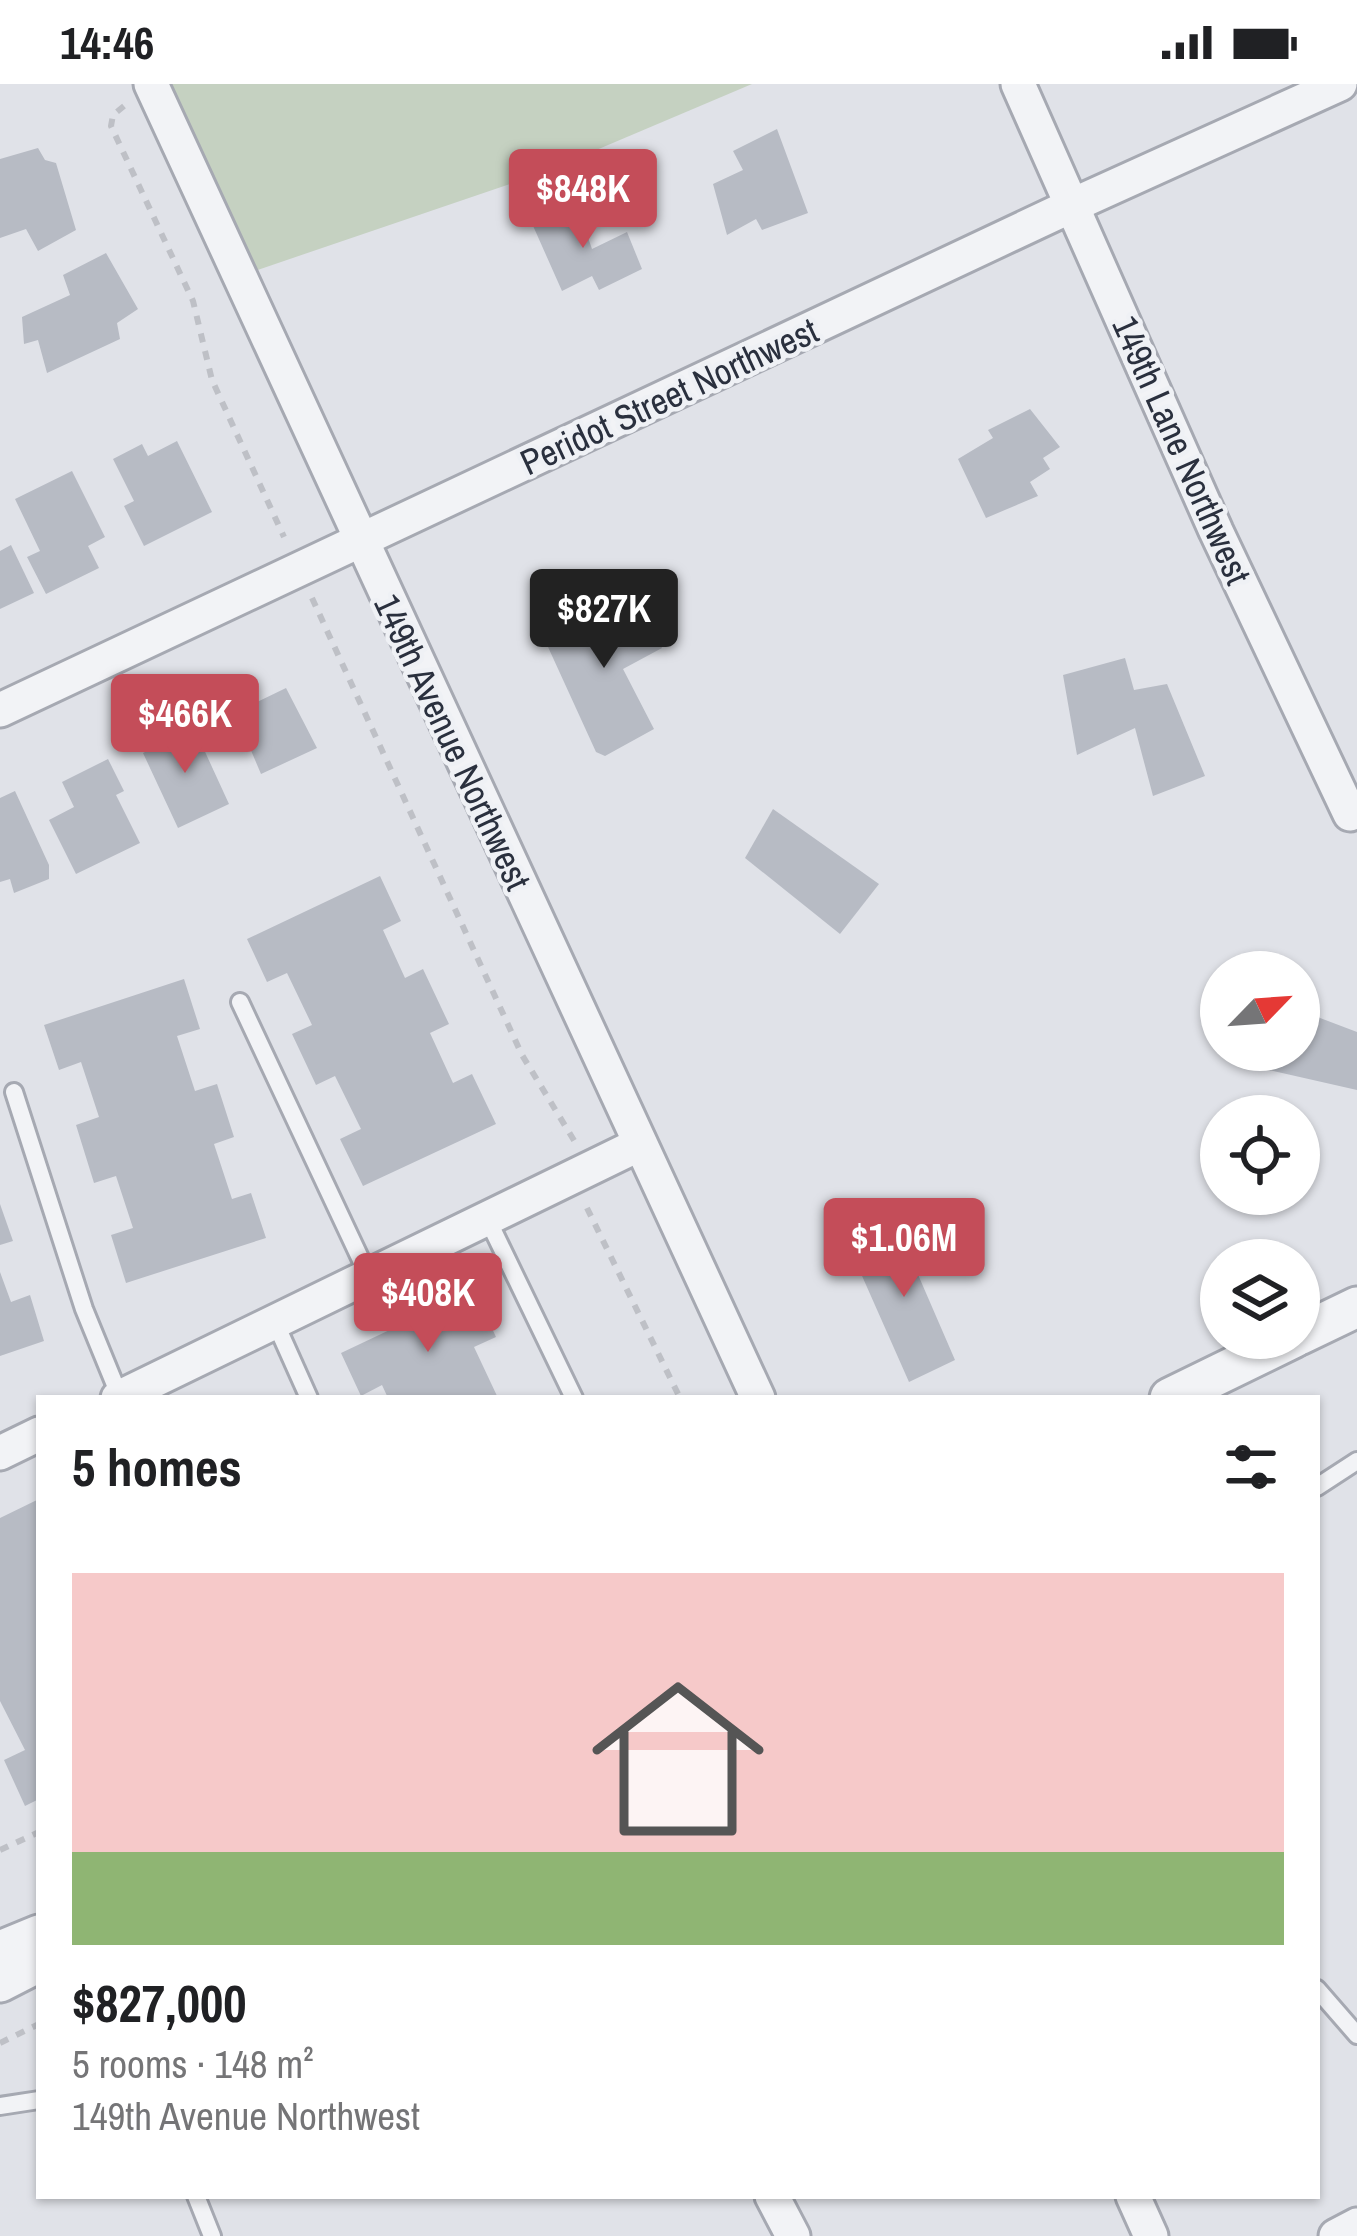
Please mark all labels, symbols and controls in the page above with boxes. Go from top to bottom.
text: 14:46 [60,12,154,73]
pin: $848K [499,149,667,251]
text: $848K [536,162,630,214]
street label: Peridot Street Northwest [512,306,826,486]
street label: 149th Lane Northwest [1101,308,1263,592]
pin: $827K [520,569,688,671]
text: $827K [557,582,651,634]
street label: 149th Avenue Northwest [363,586,543,898]
pin: $466K [101,674,269,776]
text: $466K [138,687,232,739]
north arrow [1200,951,1320,1071]
map controls [1200,951,1320,1359]
button: locate [1200,1095,1320,1215]
pin: $1.06M [806,1198,1002,1300]
text: $1.06M [851,1211,957,1263]
button: layers [1200,1239,1320,1359]
pin: $408K [344,1253,512,1355]
text: $408K [381,1266,475,1318]
text: 5 homes [72,1433,242,1502]
icon: filters [1218,1434,1284,1500]
icon: home [570,1651,786,1867]
text: $827,000 [72,1969,246,2038]
text: 5 rooms · 148 m² [72,2038,314,2090]
text: 149th Avenue Northwest [72,2090,420,2142]

